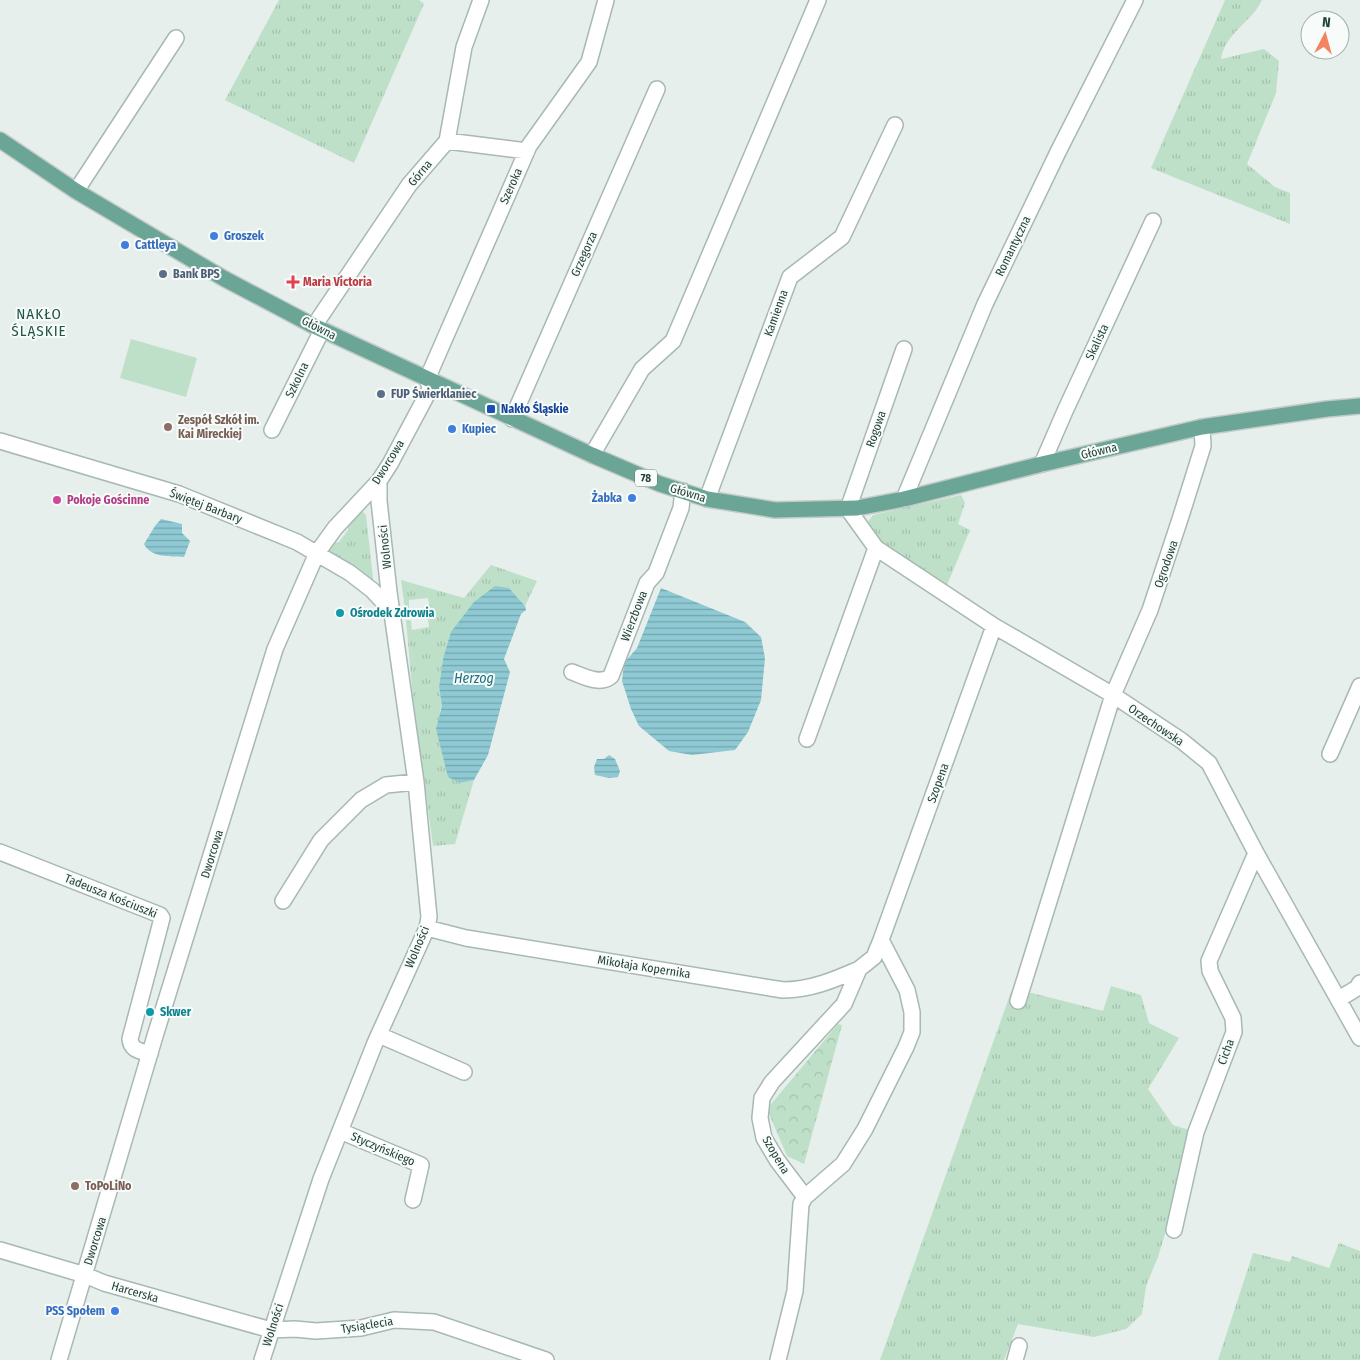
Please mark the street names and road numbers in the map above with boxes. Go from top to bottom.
street label: Górna [405,157,435,189]
street label: Szeroka [497,166,525,206]
street label: Romantyczna [992,213,1034,278]
street label: Grzegorza [568,229,600,279]
street label: Kamienna [761,288,791,338]
street label: Główna [300,313,339,343]
street label: Skalista [1083,322,1111,362]
street label: Szkolna [282,360,312,400]
street label: Rogowa [863,409,889,449]
street label: Dworcowa [369,437,407,487]
street label: Główna [1080,440,1119,462]
road number: 78 [635,469,657,486]
street label: Główna [668,481,708,505]
street label: Świętej Barbary [168,485,245,526]
street label: Wolności [376,524,394,570]
street label: Ogrodowa [1151,538,1181,590]
street label: Wierzbowa [618,589,650,643]
street label: Orzechowska [1125,701,1187,749]
street label: Szopena [924,761,952,805]
street label: Dworcowa [198,828,226,880]
street label: Tadeusza Kościuszki [63,871,159,921]
street label: Wolności [402,924,432,970]
street label: Mikołaja Kopernika [597,953,692,981]
street label: Cicha [1215,1037,1237,1067]
street label: Styczyńskiego [349,1129,417,1169]
street label: Szopena [759,1134,793,1176]
street label: Dworcowa [81,1215,109,1267]
street label: Harcerska [110,1279,160,1305]
street label: Wolności [260,1302,286,1348]
street label: Tysiąclecia [340,1314,394,1336]

